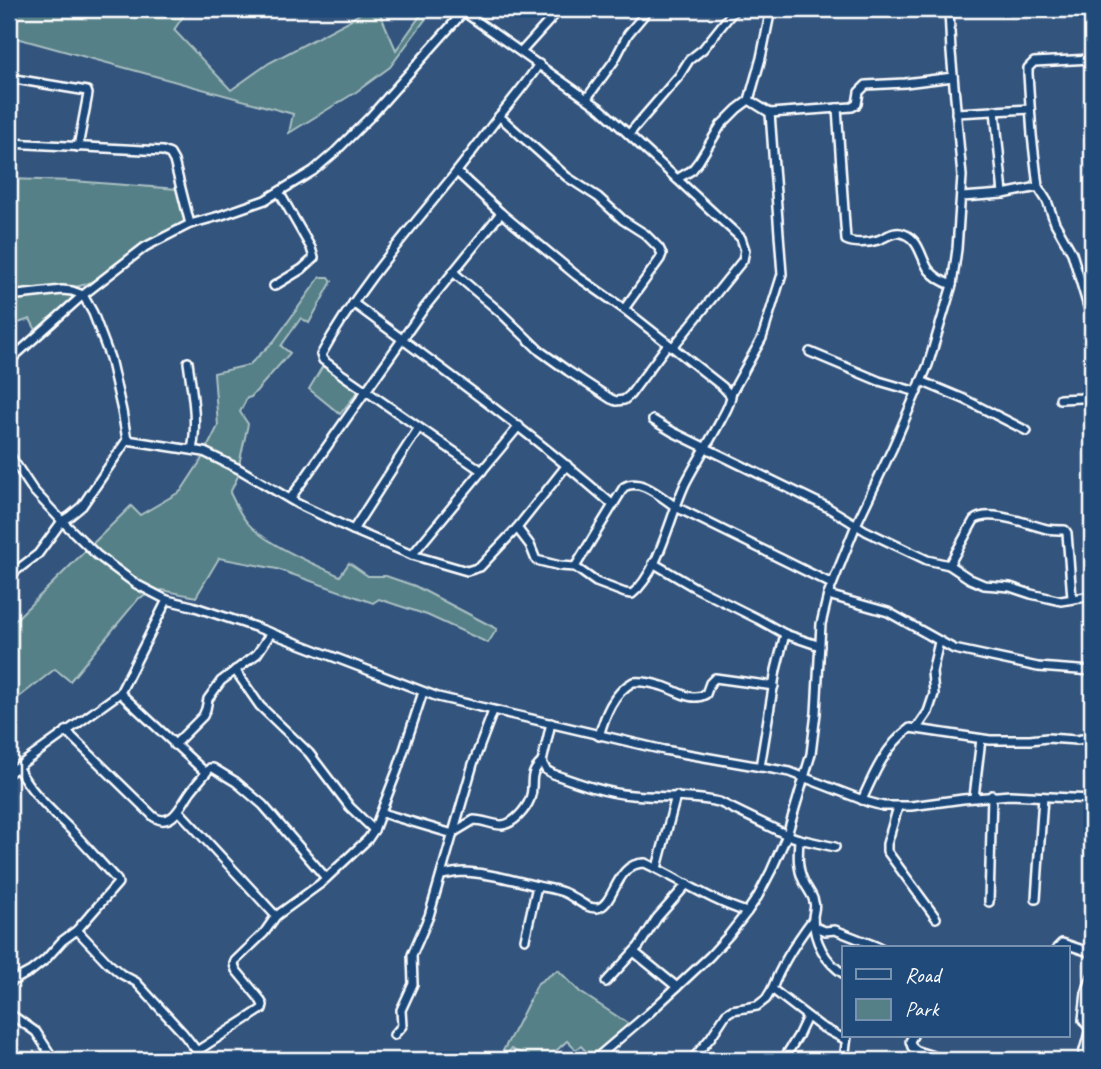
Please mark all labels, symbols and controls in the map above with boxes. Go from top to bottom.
legend [842,946,1070,1038]
text: Road [905,962,944,988]
text: Park [905,996,940,1022]

